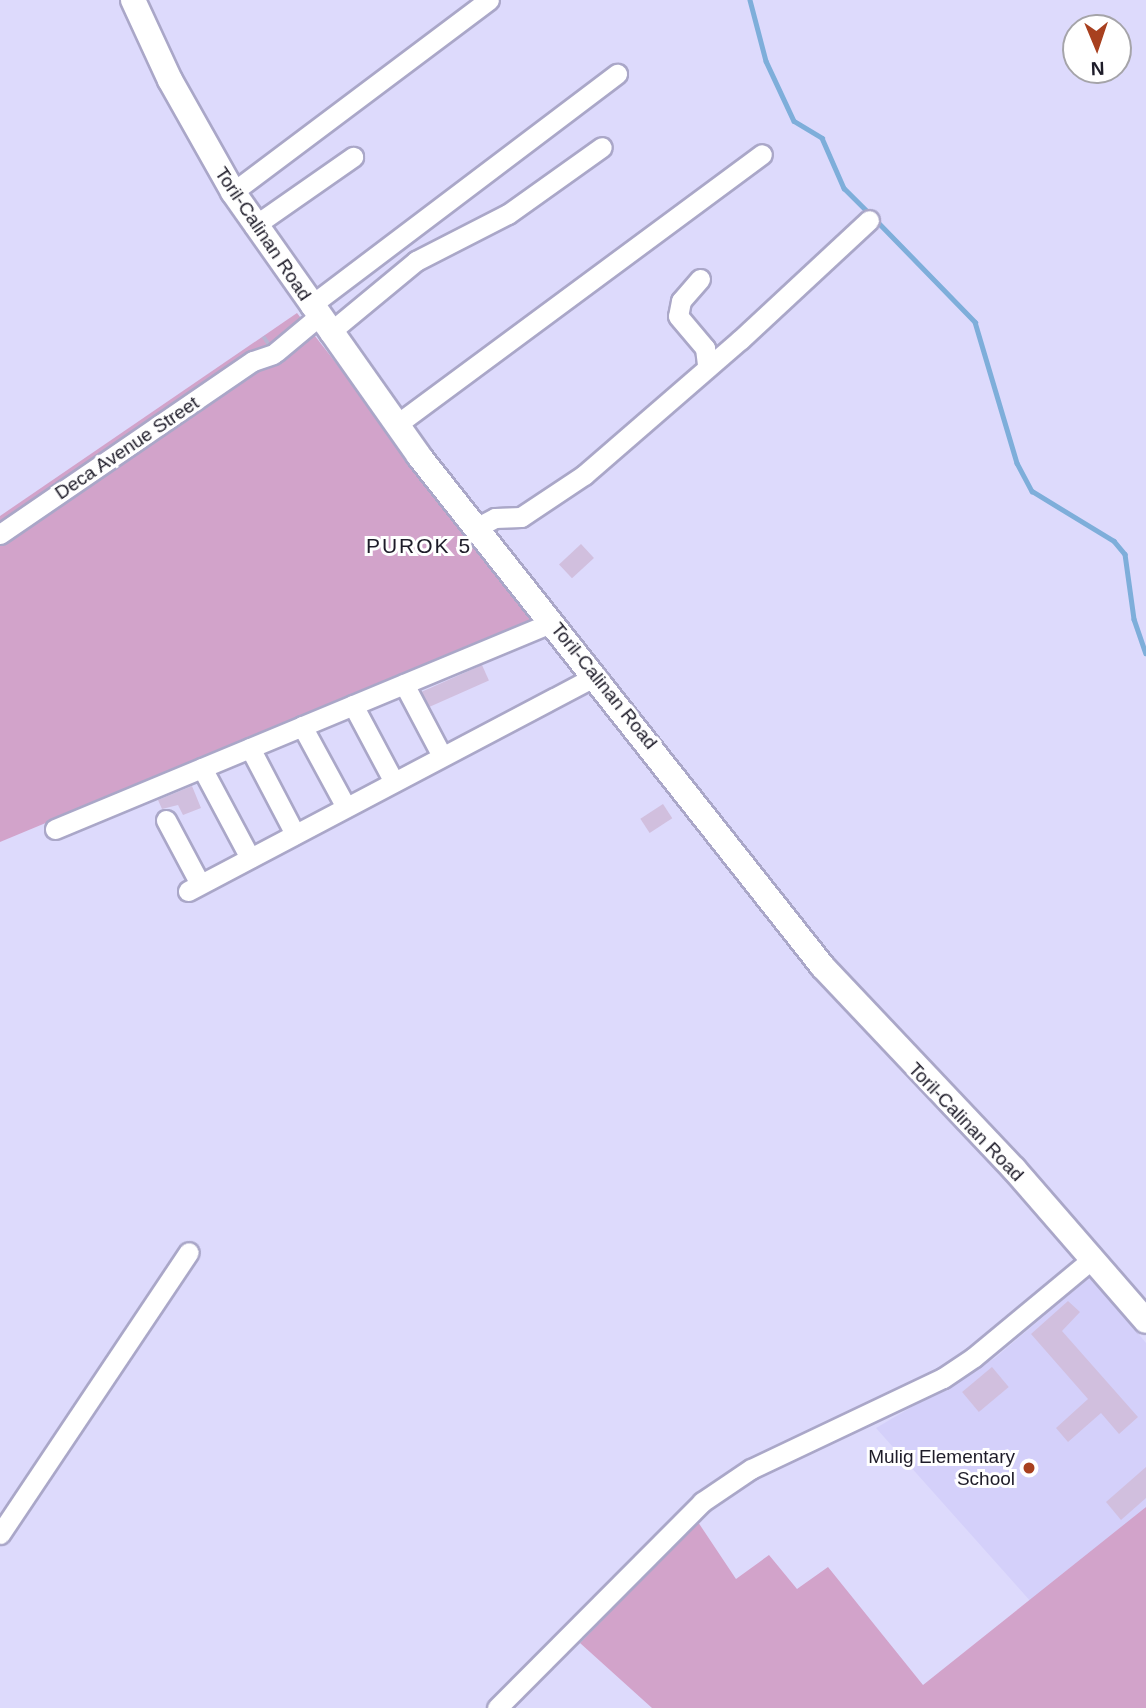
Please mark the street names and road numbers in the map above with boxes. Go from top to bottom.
street label: Toril-Calinan Road [210,163,316,305]
street label: Deca Avenue Street [50,391,204,505]
street label: Toril-Calinan Road [546,618,662,754]
street label: Toril-Calinan Road [904,1058,1028,1186]

